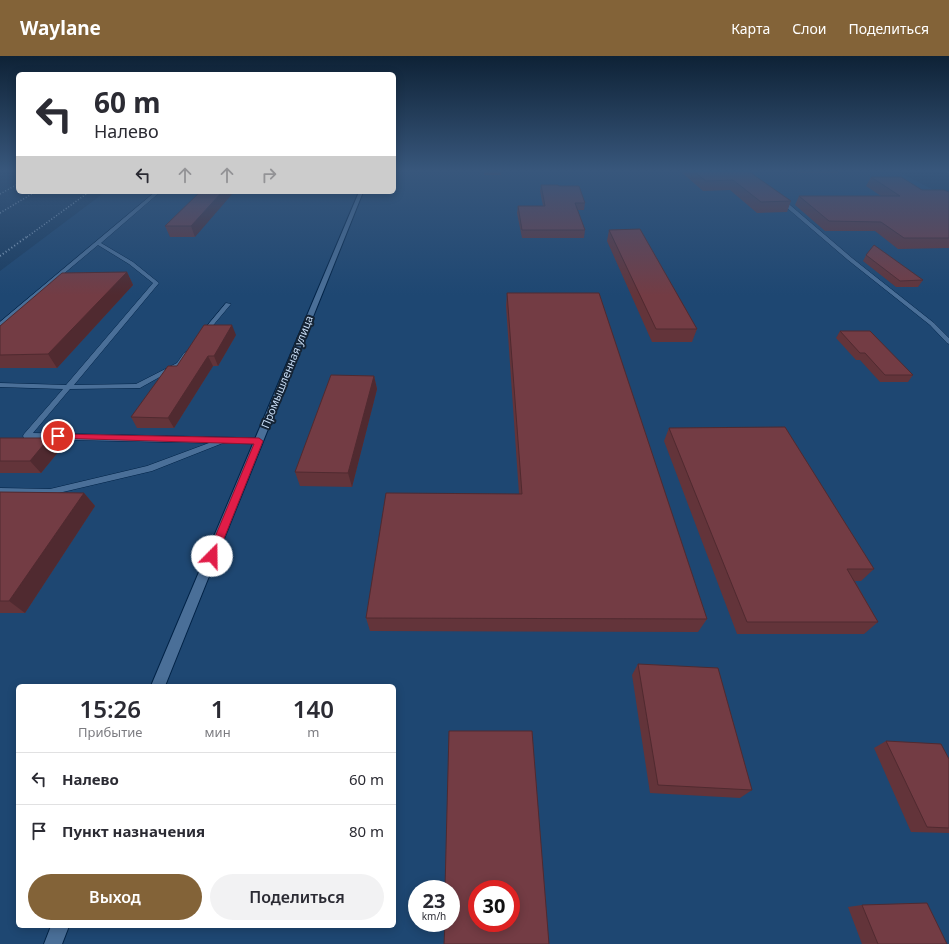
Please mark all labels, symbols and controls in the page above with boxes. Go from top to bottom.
text: Waylane [20,15,101,41]
text: Карта [731,19,770,38]
text: Слои [792,19,826,38]
text: Поделиться [848,19,929,38]
text: 60 m [94,83,161,121]
icon: left [28,88,80,140]
text: Налево [94,119,159,143]
icon: left [132,164,154,186]
icon: ahead [174,164,196,186]
icon: ahead [216,164,238,186]
icon: right [258,164,280,186]
street label: Промышленная улица [257,313,316,430]
pin [41,419,75,453]
icon: arrive [47,425,69,447]
position arrow [191,535,233,577]
text: 15:26 [80,692,141,725]
text: 1 [211,692,224,725]
text: 140 [293,692,334,725]
text: Прибытие [78,723,143,741]
text: мин [205,723,231,741]
text: m [307,723,319,741]
icon: left [28,768,50,790]
text: Налево [62,769,119,789]
text: 60 m [349,769,384,789]
icon: arrive [28,820,50,842]
text: Пункт назначения [62,821,205,841]
text: 80 m [349,821,384,841]
button: Выход [28,874,202,920]
button: Поделиться [210,874,384,920]
speed limit sign: 30 [468,880,520,932]
text: 23 [423,887,445,914]
text: km/h [422,909,446,923]

